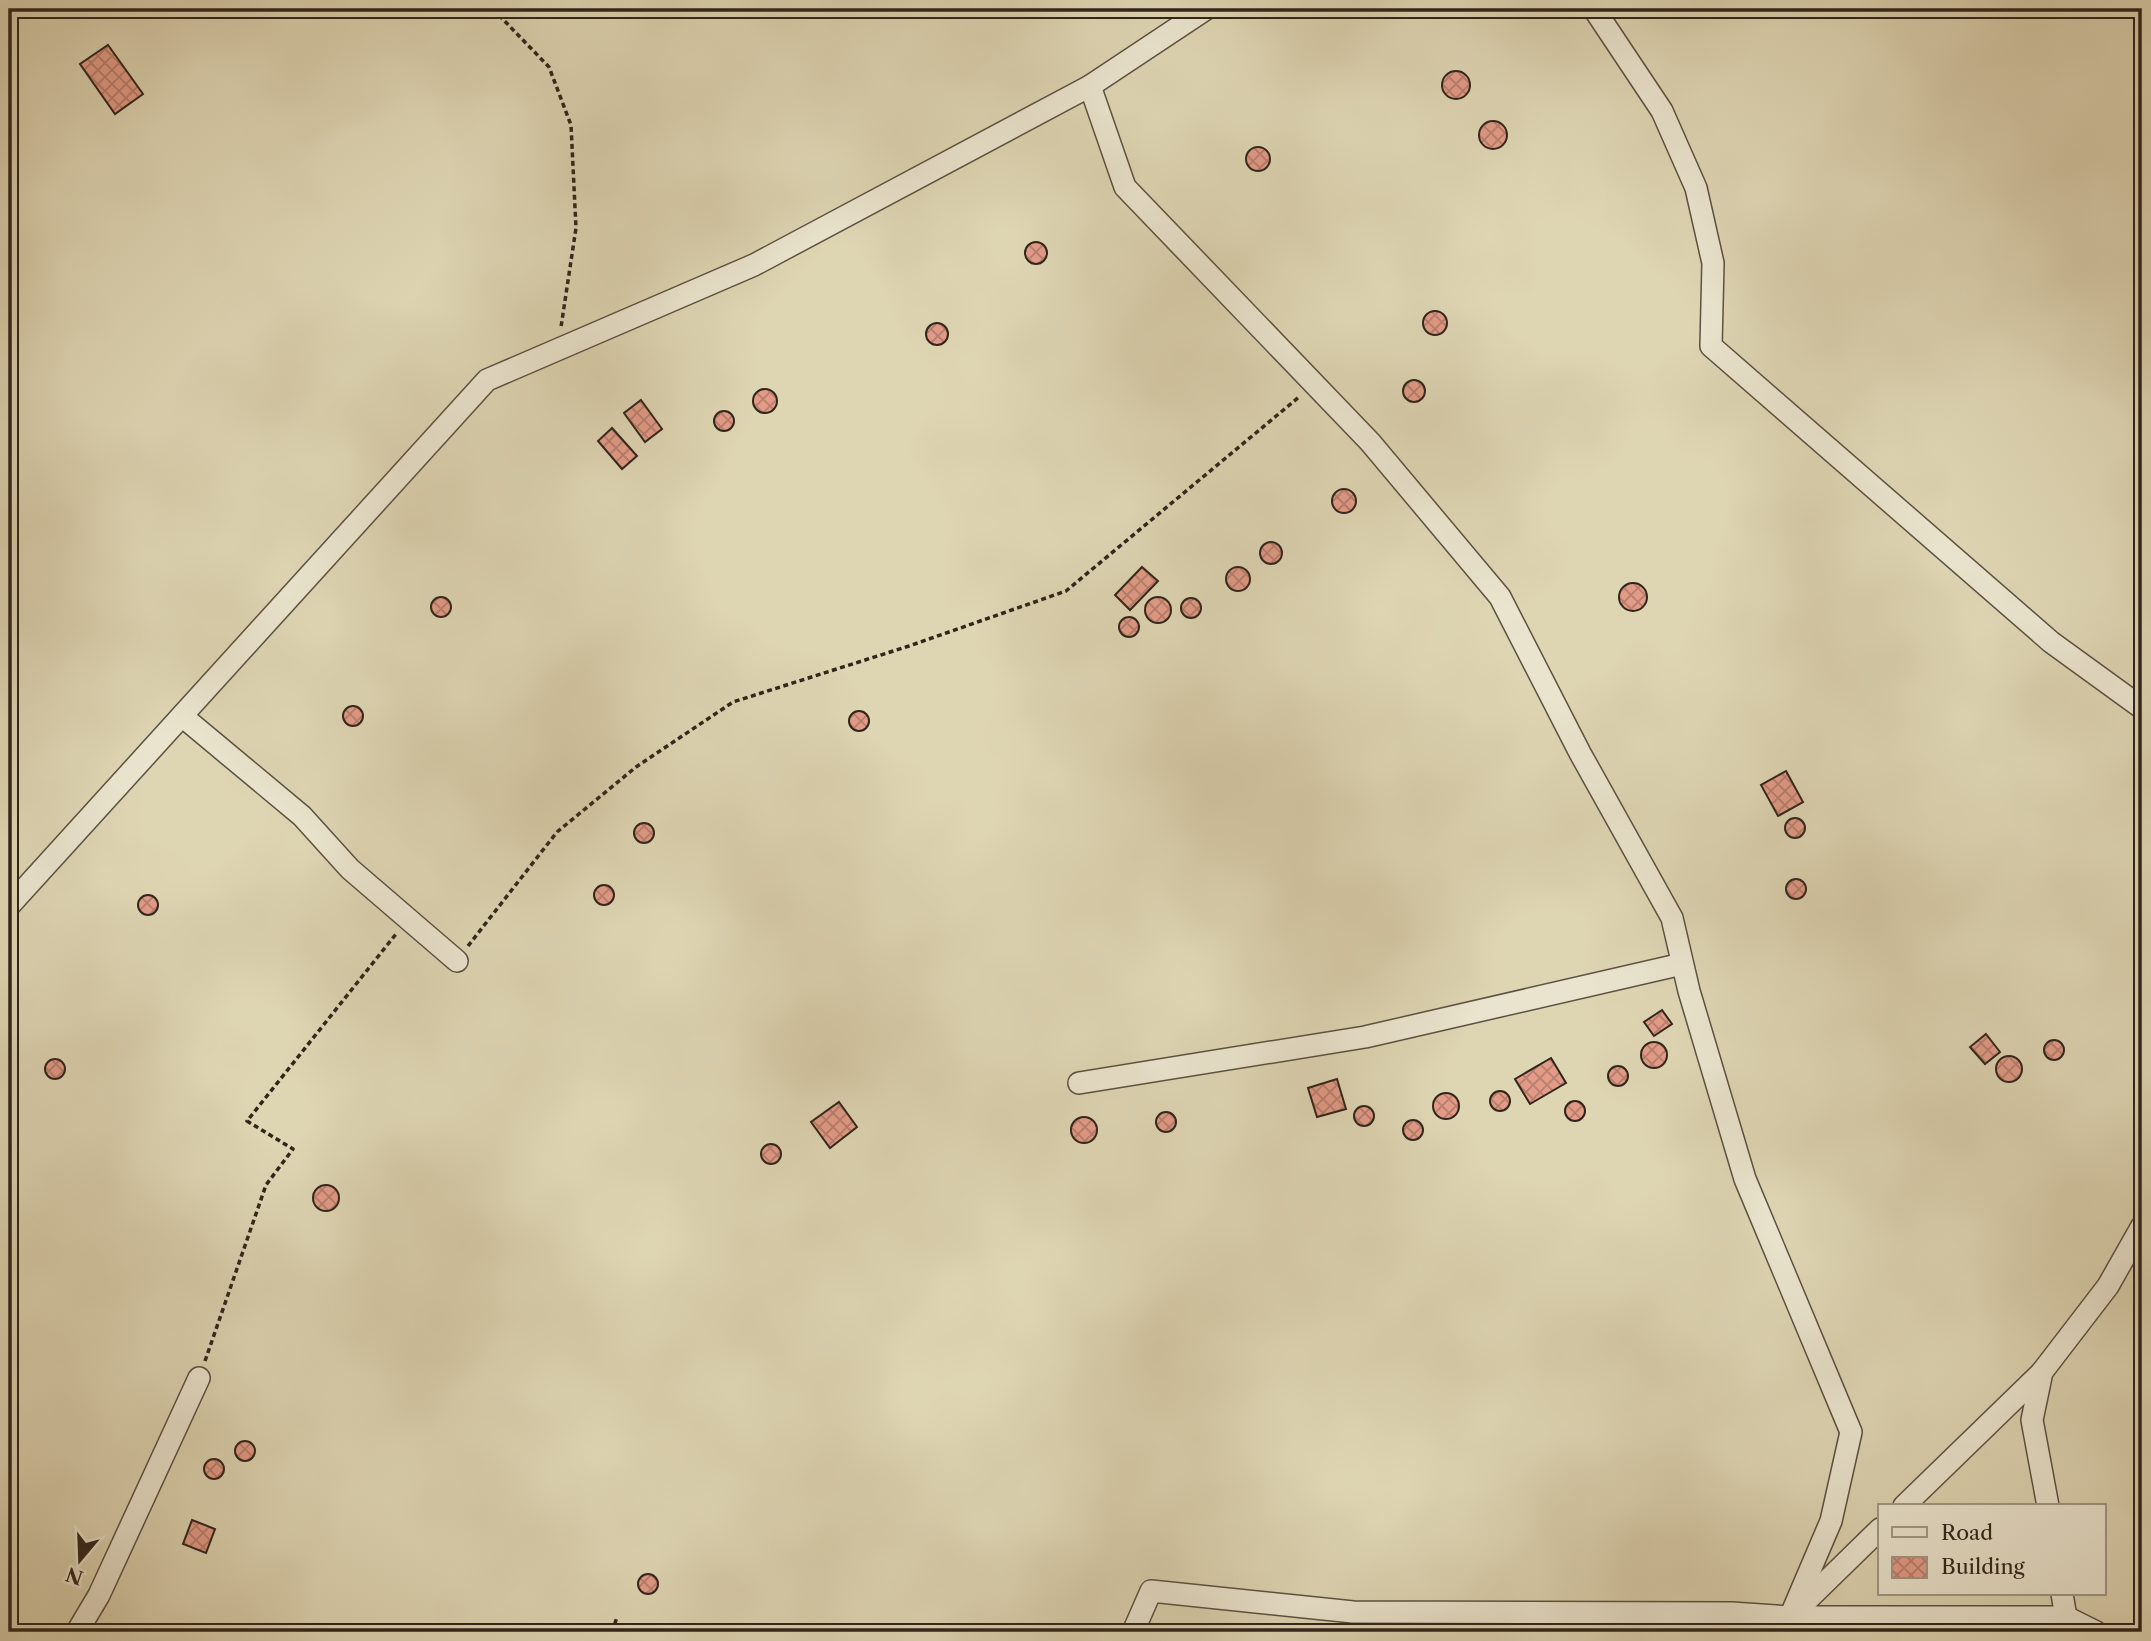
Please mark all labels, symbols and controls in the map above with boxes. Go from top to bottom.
legend [1878,1504,2106,1596]
text: Road [1941,1520,1993,1545]
north arrow [46,1526,116,1596]
text: Building [1941,1554,2026,1579]
text: N [63,1562,86,1589]

